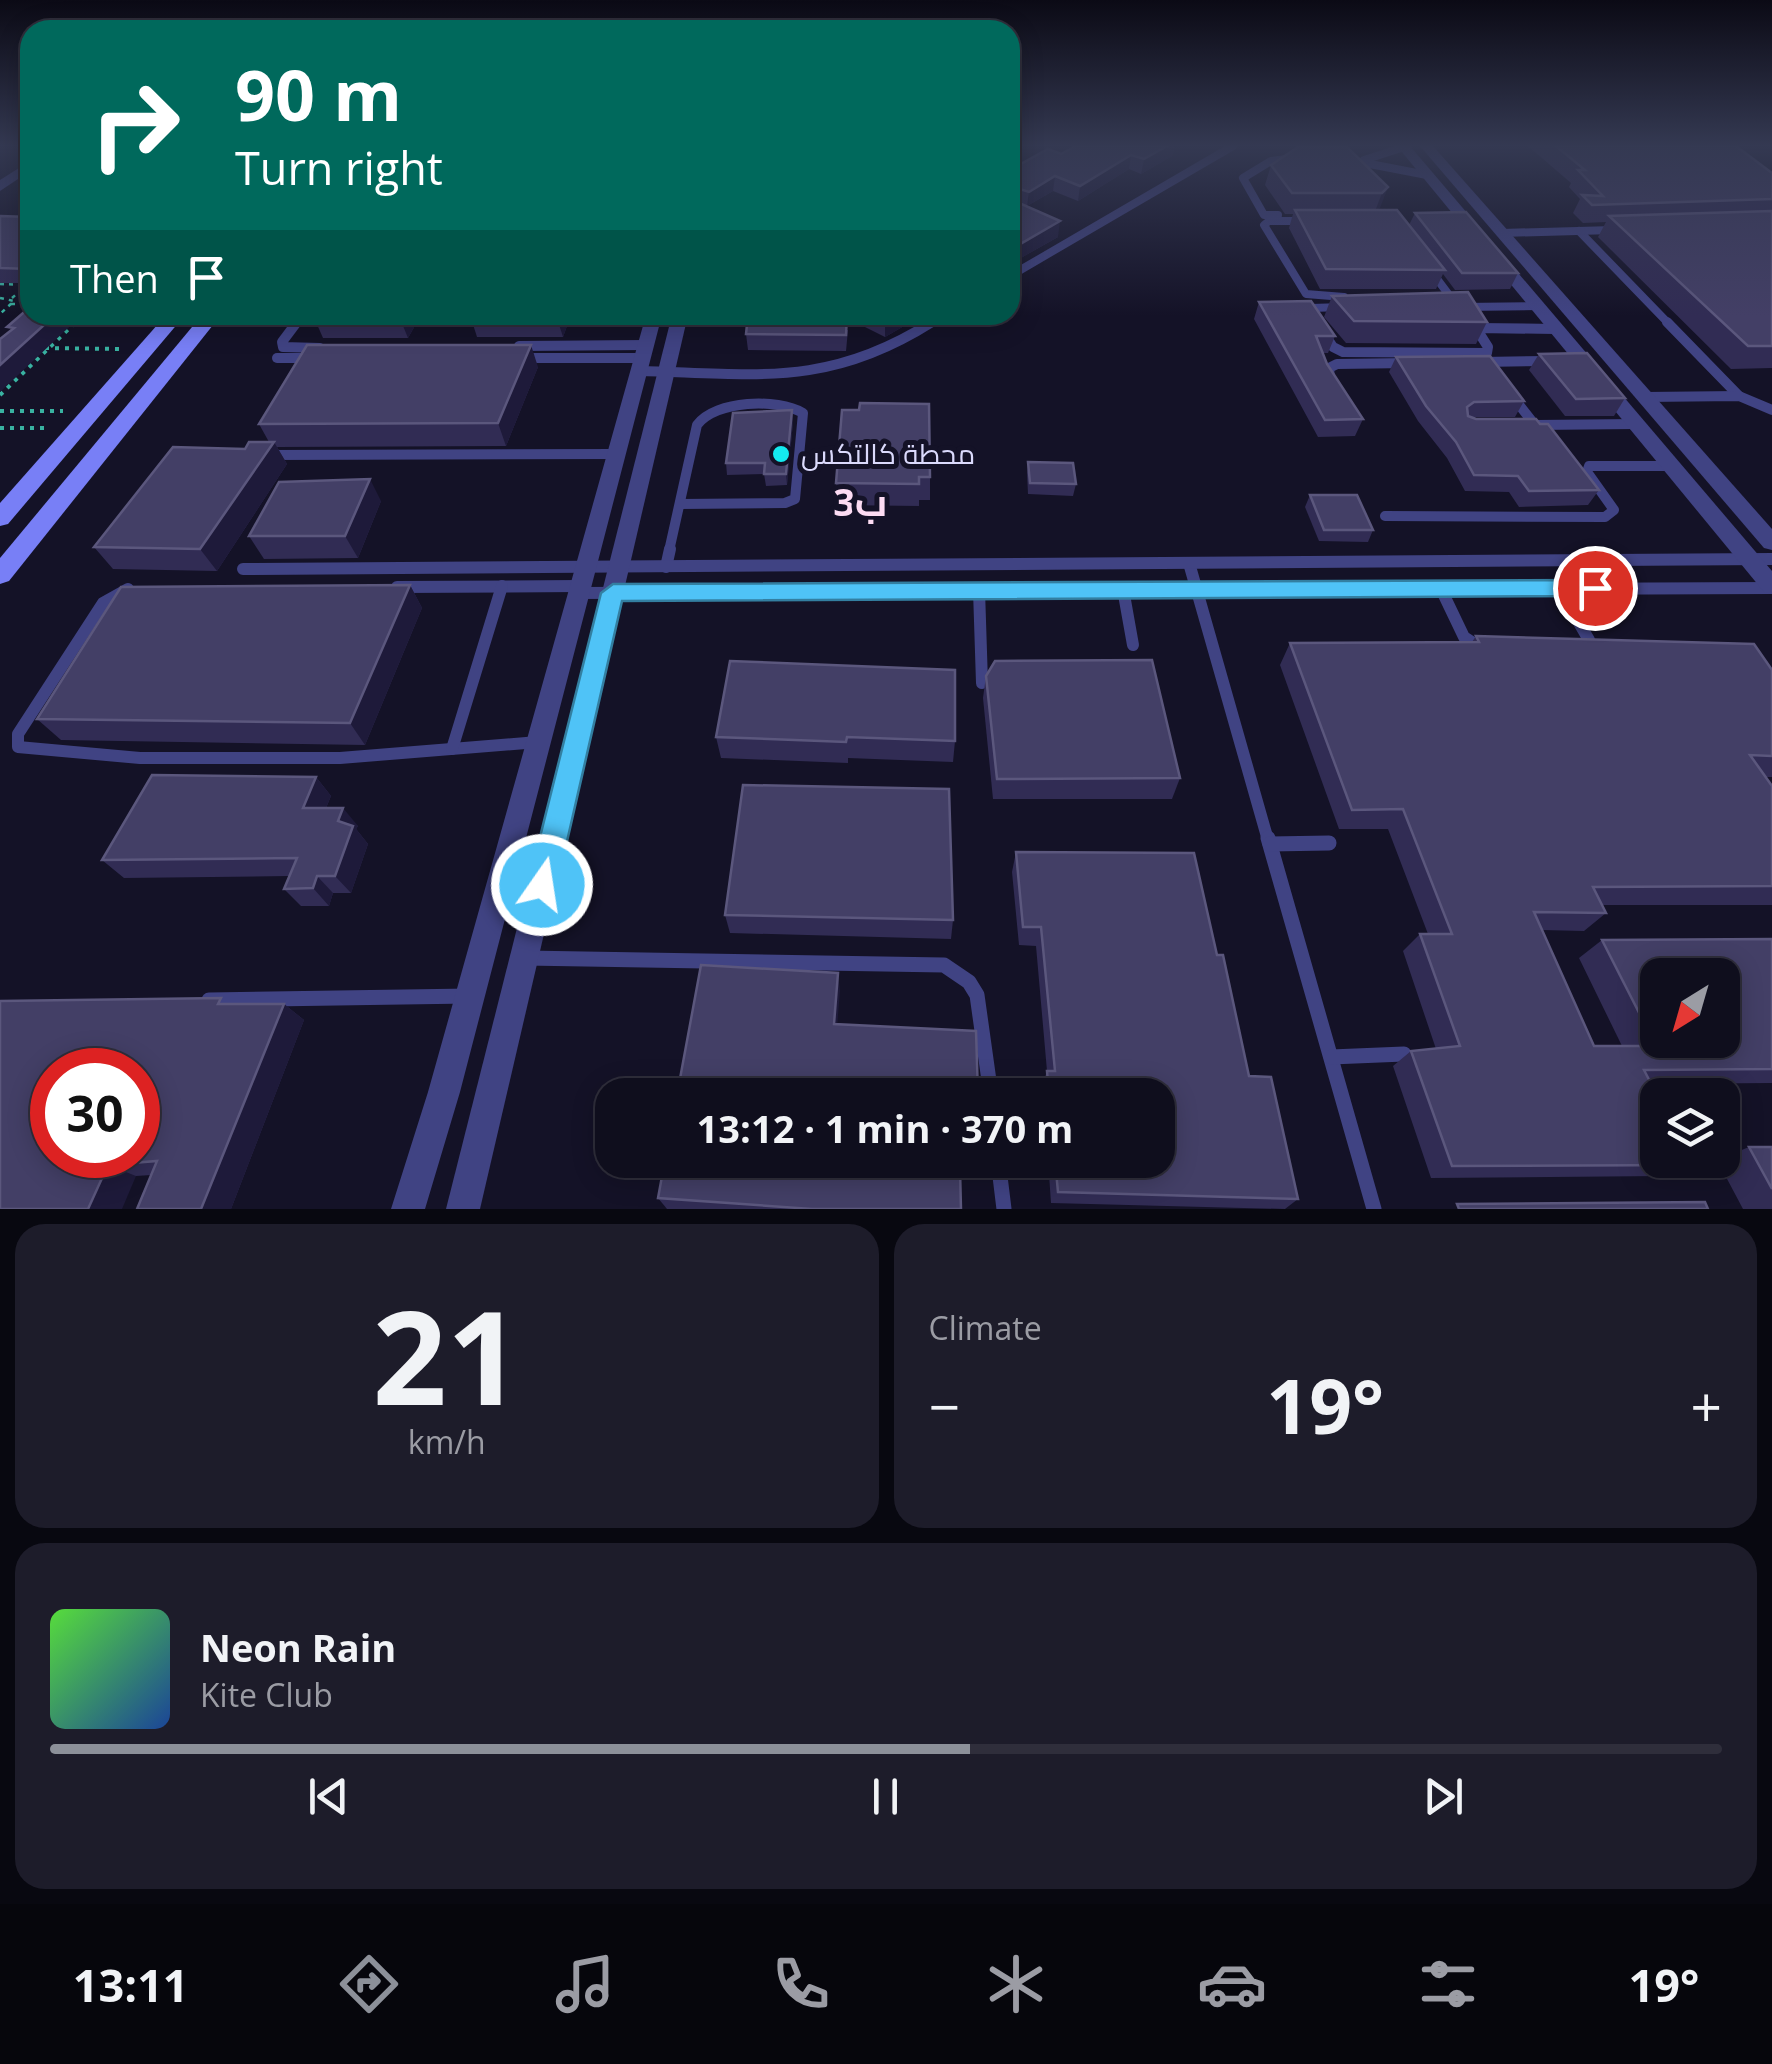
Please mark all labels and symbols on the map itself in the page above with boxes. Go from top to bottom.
place label: محطة كالتكس [801,434,975,472]
marker: محطة كالتكس [770,443,792,465]
district label: ب3 [833,475,887,527]
pin [1553,546,1638,631]
position arrow [490,833,594,937]
north arrow [1640,958,1740,1058]
speed limit sign: 30 [30,1048,160,1178]

